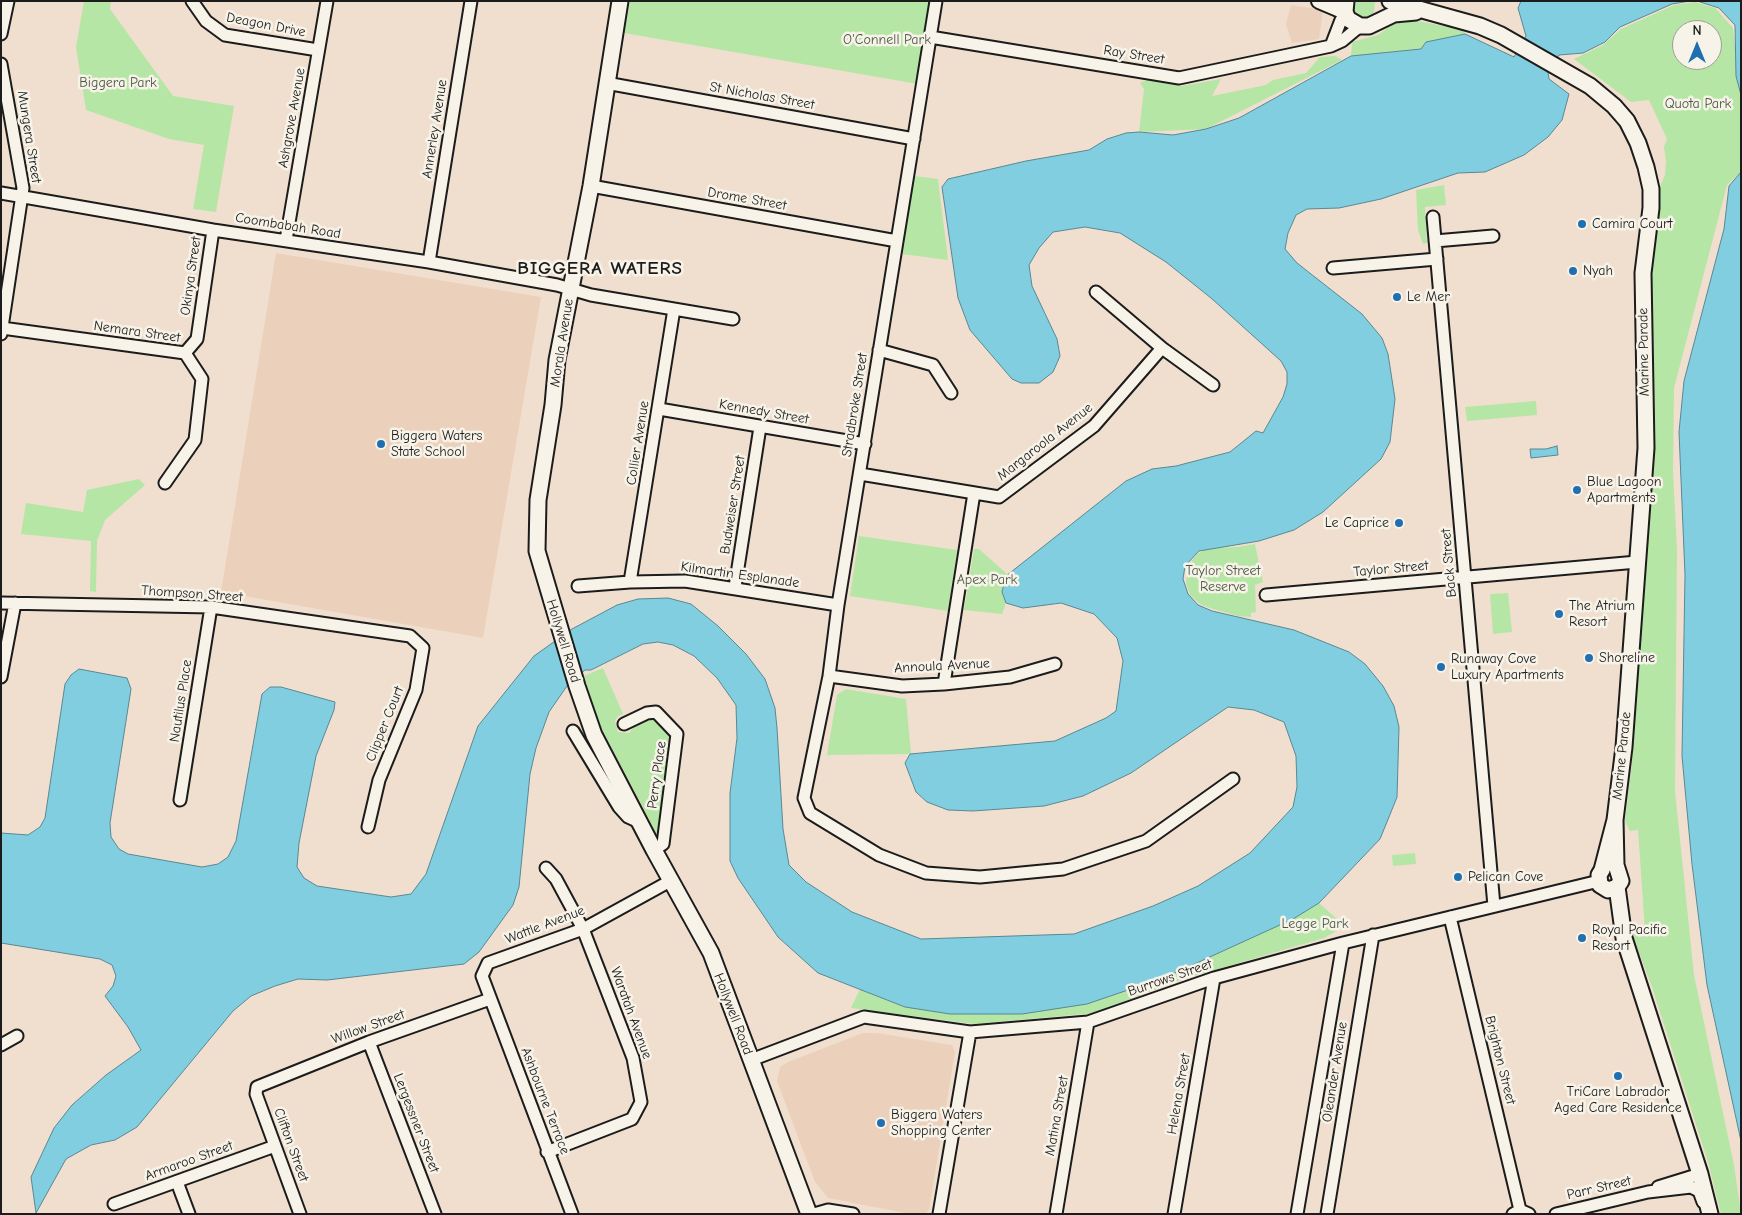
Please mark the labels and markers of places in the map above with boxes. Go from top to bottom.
place label: Camira Court [1592,216,1672,232]
marker: Camira Court [1576,218,1588,230]
place label: Nyah [1583,263,1613,279]
marker: Nyah [1567,265,1579,277]
place label: Le Mer [1407,289,1450,305]
marker: Le Mer [1391,291,1403,303]
place label: Biggera Waters State School [391,428,482,461]
marker: Biggera Waters State School [375,438,387,450]
place label: Blue Lagoon Apartments [1587,474,1662,507]
marker: Blue Lagoon Apartments [1571,484,1583,496]
place label: Le Caprice [1325,515,1389,531]
marker: Le Caprice [1393,517,1405,529]
place label: The Atrium Resort [1569,598,1635,630]
marker: The Atrium Resort [1553,608,1565,620]
place label: Shoreline [1599,650,1655,666]
place label: Runaway Cove Luxury Apartments [1451,651,1564,684]
marker: Shoreline [1583,652,1595,664]
marker: Runaway Cove Luxury Apartments [1435,661,1447,673]
place label: Pelican Cove [1468,869,1543,885]
marker: Pelican Cove [1452,871,1464,883]
place label: Royal Pacific Resort [1592,922,1667,954]
marker: Royal Pacific Resort [1576,932,1588,944]
marker: TriCare Labrador Aged Care Residence [1612,1070,1624,1082]
place label: TriCare Labrador Aged Care Residence [1554,1084,1682,1116]
place label: Biggera Waters Shopping Center [891,1107,991,1140]
marker: Biggera Waters Shopping Center [875,1117,887,1129]

